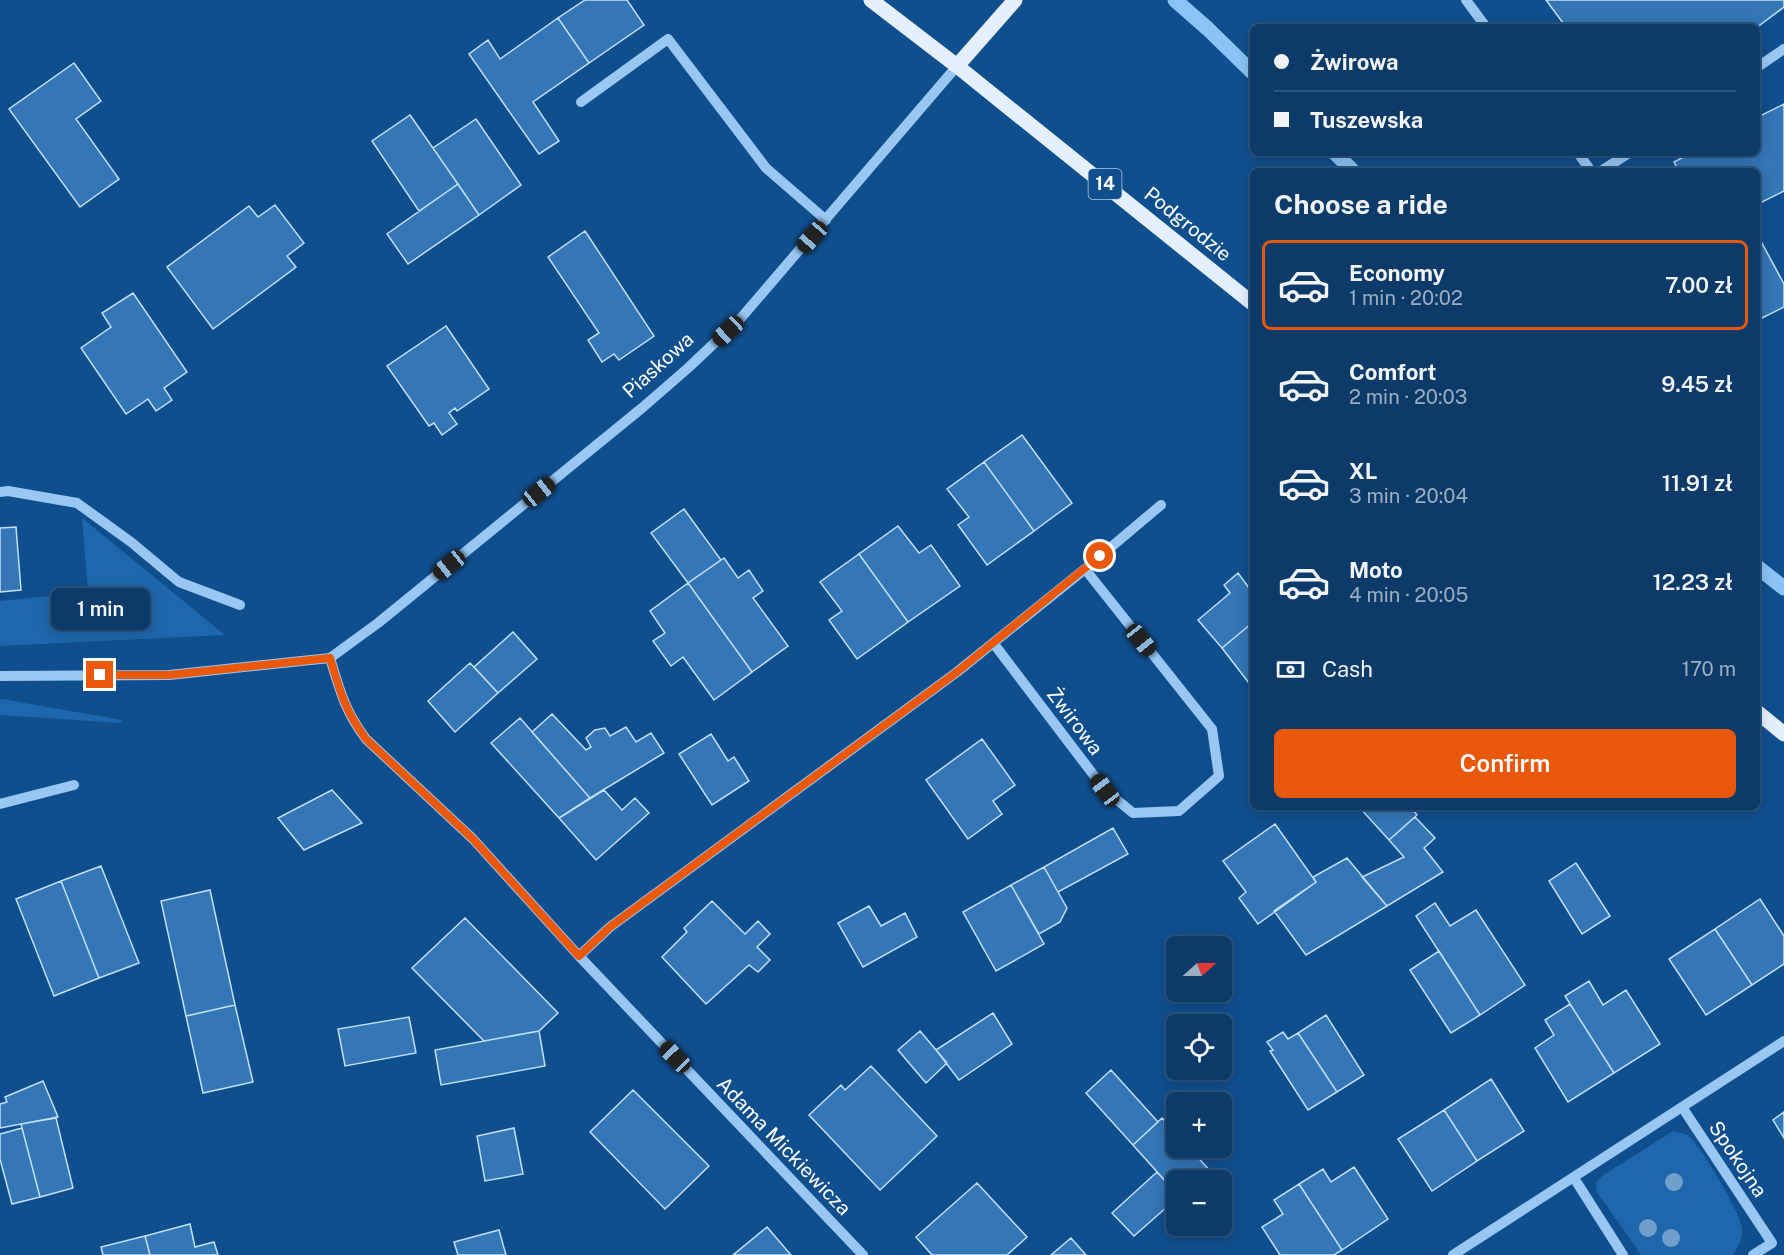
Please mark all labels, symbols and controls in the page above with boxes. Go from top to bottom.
text: Żwirowa [1310,49,1398,75]
text: Tuszewska [1310,107,1423,133]
road number: 14 [1088,169,1122,199]
street label: Podgrodzie [1140,182,1236,266]
text: Choose a ride [1274,188,1448,220]
car [793,218,831,256]
icon: car [1277,258,1331,312]
text: Economy [1349,260,1445,286]
text: 7.00 zł [1665,272,1733,298]
text: 1 min · 20:02 [1349,286,1463,310]
car [709,312,747,350]
street label: Piaskowa [618,327,698,403]
icon: car [1277,357,1331,411]
text: Comfort [1349,359,1436,385]
text: 9.45 zł [1661,371,1733,397]
text: 2 min · 20:03 [1349,385,1467,409]
icon: car [1277,456,1331,510]
text: XL [1349,458,1377,484]
text: 11.91 zł [1662,470,1733,496]
car [519,474,559,510]
text: 3 min · 20:04 [1349,484,1468,508]
route start [1086,542,1113,569]
car [429,547,469,583]
icon: car [1277,555,1331,609]
text: Moto [1349,557,1403,583]
text: 12.23 zł [1653,569,1733,595]
text: 4 min · 20:05 [1349,583,1468,607]
callout: 1 min [51,588,150,630]
text: 1 min [77,597,124,621]
car [1123,620,1159,660]
icon: cash [1274,653,1307,686]
text: Cash [1322,656,1373,682]
text: 170 m [1682,657,1736,681]
route end [86,661,113,688]
street label: Żwirowa [1042,682,1108,760]
button: Confirm [1274,729,1736,798]
car [1087,770,1123,810]
north arrow [1166,936,1232,1002]
map controls [1166,936,1232,1236]
button: locate [1166,1014,1232,1080]
car [656,1038,694,1076]
street label: Adama Mickiewicza [712,1072,856,1220]
button: + [1166,1092,1232,1158]
street label: Spokojna [1704,1116,1772,1202]
button: − [1166,1170,1232,1236]

